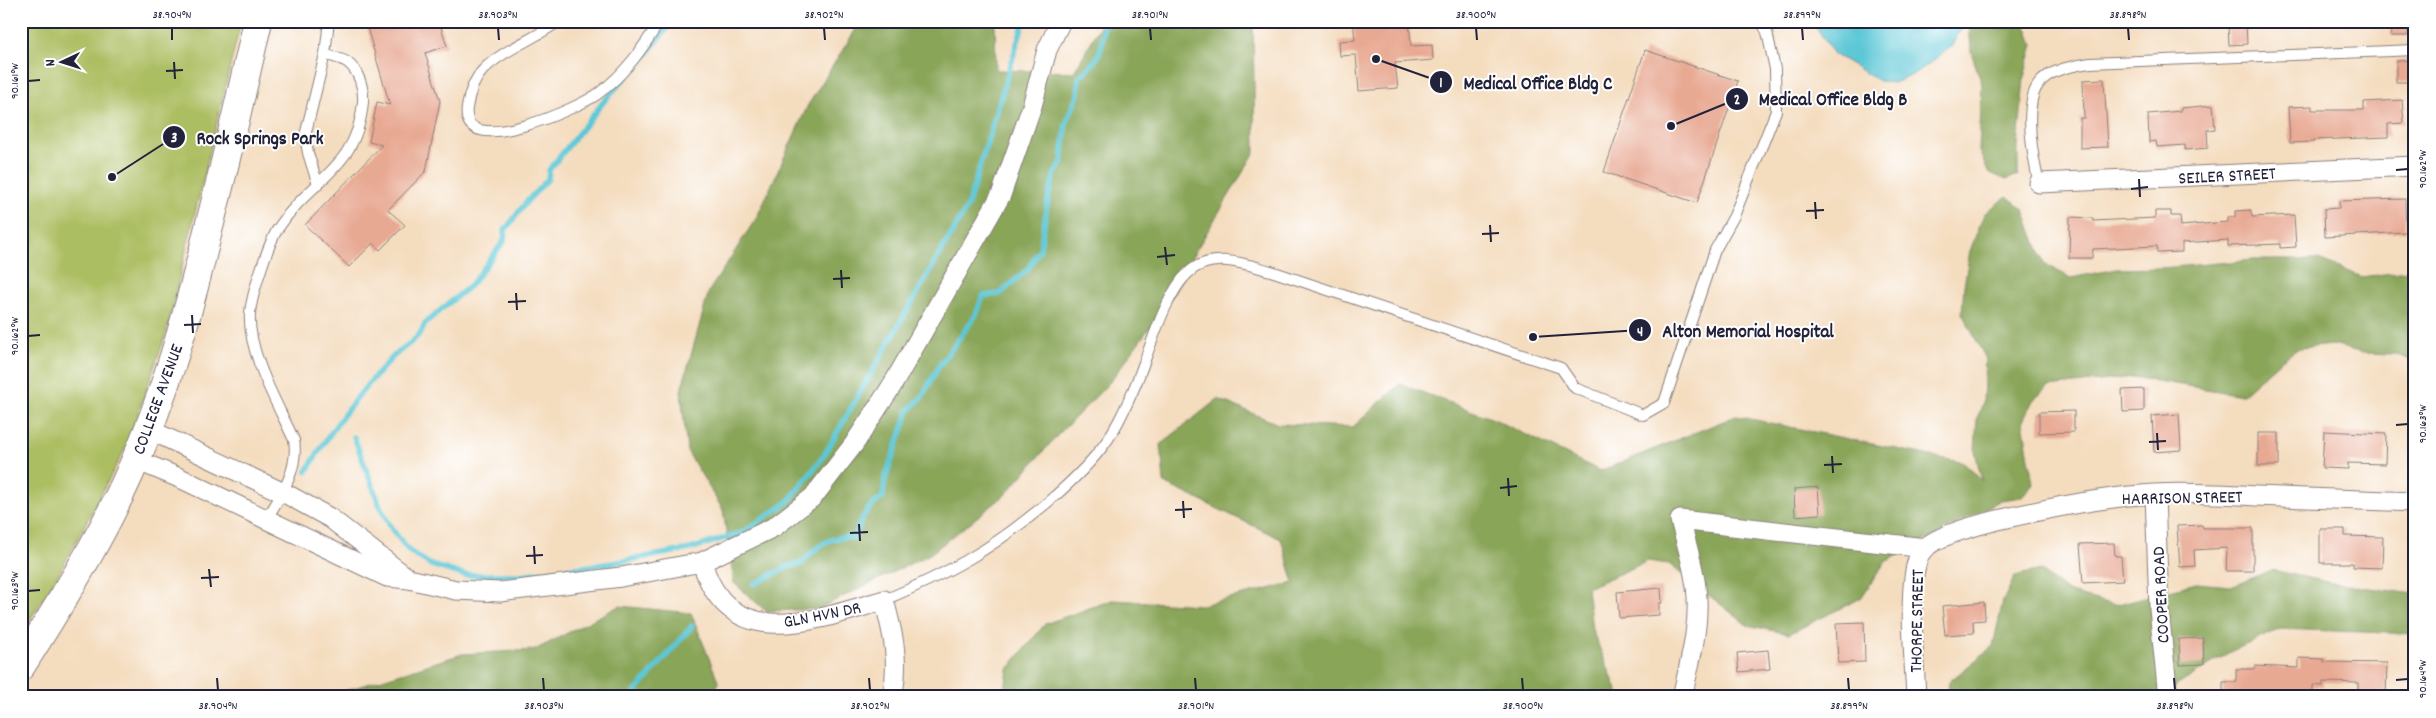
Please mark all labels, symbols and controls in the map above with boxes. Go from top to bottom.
text: 38.904°N [153,7,192,24]
text: 38.903°N [478,7,518,24]
text: 38.902°N [804,7,844,24]
text: 38.901°N [1132,7,1168,24]
text: 38.900°N [1456,7,1496,24]
text: 38.899°N [1783,7,1821,24]
text: 38.898°N [2109,7,2147,24]
north arrow [38,38,88,88]
text: N [41,59,61,67]
text: 90.161°W [7,63,24,99]
callout: Medical Office Bldg C [1429,65,1623,99]
text: Medical Office Bldg C [1464,72,1613,99]
text: 1 [1439,73,1443,95]
callout: Medical Office Bldg B [1724,82,1918,116]
text: Medical Office Bldg B [1759,88,1907,115]
text: 2 [1734,90,1740,112]
callout: Rock Springs Park [161,120,333,154]
text: Rock Springs Park [197,127,324,154]
text: 3 [171,128,178,150]
text: 90.162°W [2415,150,2432,188]
street label: SEILER STREET [2178,162,2276,193]
callout: Alton Memorial Hospital [1627,313,1844,347]
text: 90.162°W [7,317,24,355]
text: Alton Memorial Hospital [1662,320,1834,347]
text: 4 [1637,322,1643,344]
street label: COLLEGE AVENUE [128,341,191,459]
text: 90.163°W [2415,405,2432,443]
street label: HARRISON STREET [2121,486,2243,513]
street label: COOPER ROAD [2147,546,2178,644]
street label: THORPE STREET [1905,569,1932,673]
text: 90.163°W [7,572,24,610]
street label: GLN HVN DR [782,597,863,636]
text: 90.164°W [2415,660,2432,698]
text: 38.904°N [199,698,238,715]
text: 38.903°N [524,698,564,715]
text: 38.902°N [850,698,890,715]
text: 38.901°N [1178,698,1214,715]
text: 38.900°N [1503,698,1543,715]
text: 38.899°N [1830,698,1868,715]
text: 38.898°N [2156,698,2194,715]

